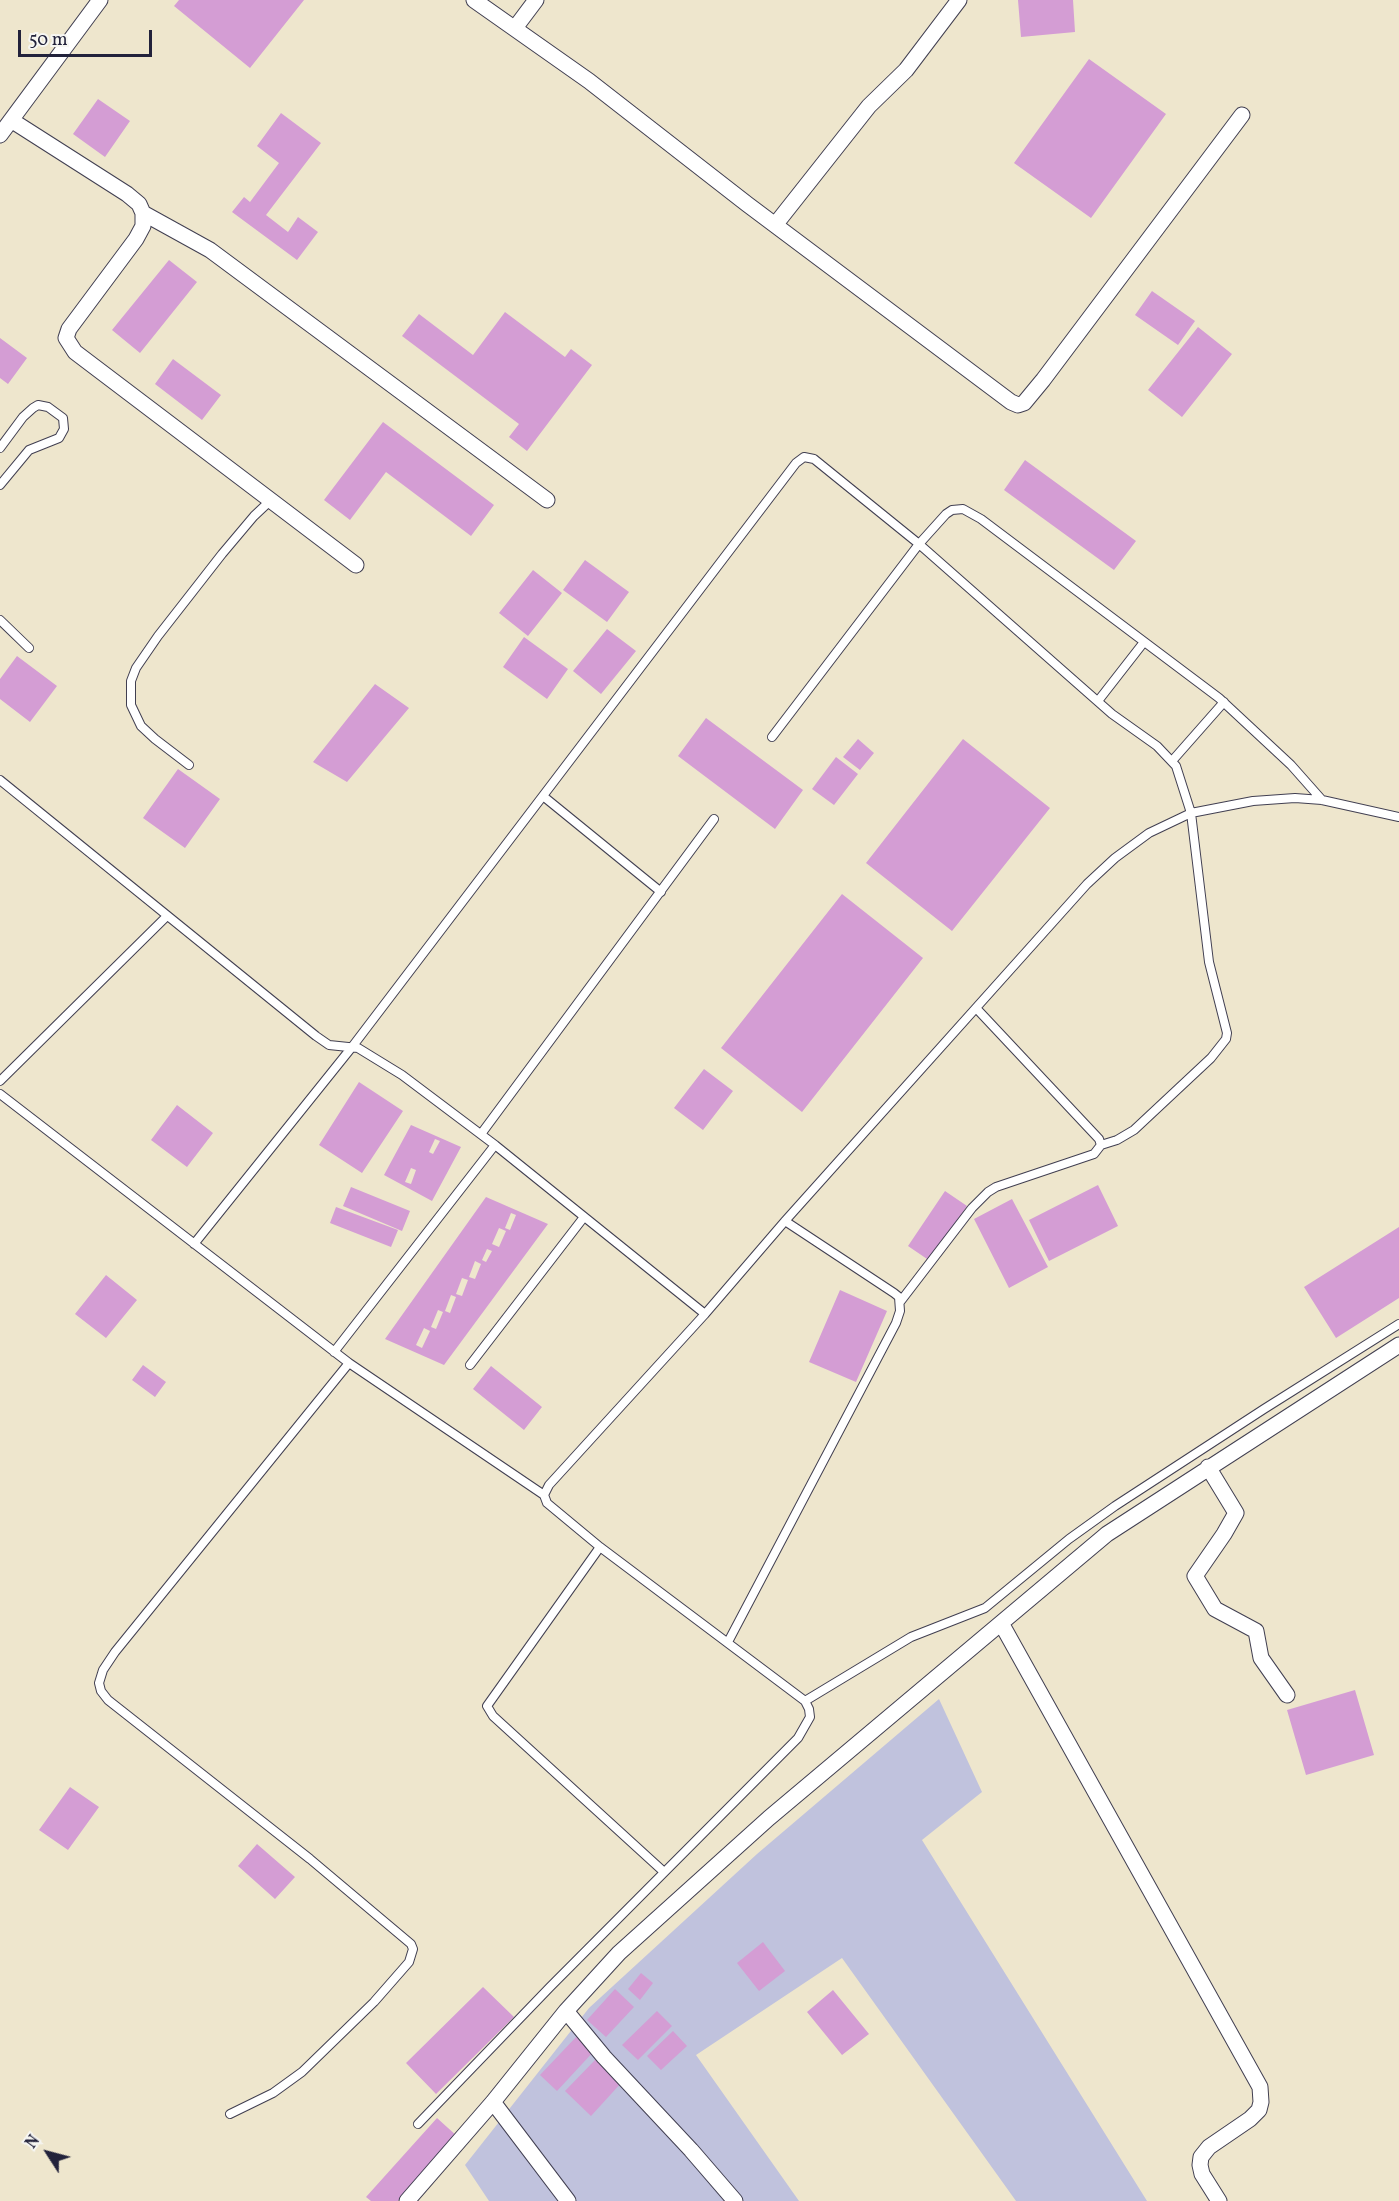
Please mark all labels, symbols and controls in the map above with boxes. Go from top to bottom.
scale bar [21,18,154,56]
text: 50 m [29,28,68,53]
north arrow [18,2123,78,2183]
text: N [21,2131,46,2154]

